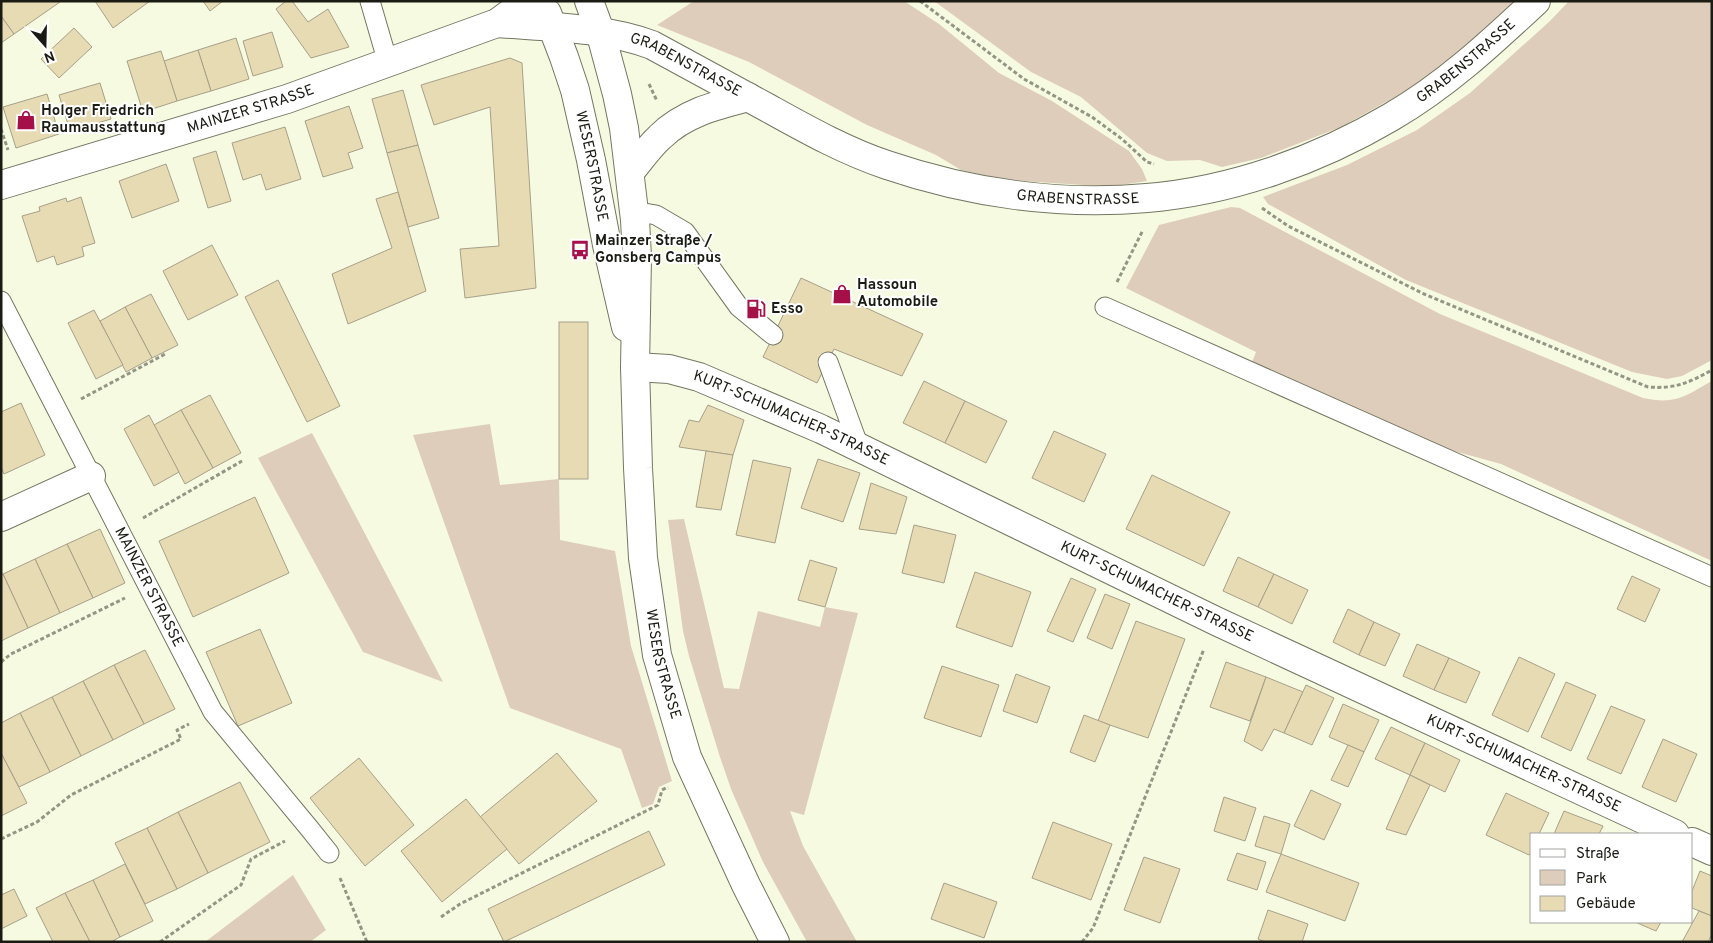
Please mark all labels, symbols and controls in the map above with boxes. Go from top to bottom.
street label: GRABENSTRASSE [1413,15,1520,108]
north arrow [20,20,70,70]
street label: GRABENSTRASSE [628,29,745,101]
text: N [41,46,57,66]
street label: MAINZER STRASSE [185,80,317,138]
place label: Holger Friedrich Raumausstattung [41,102,166,138]
shop icon: Holger Friedrich Raumausstattung [15,109,37,131]
street label: WESERSTRASSE [571,109,612,223]
street label: GRABENSTRASSE [1015,186,1140,210]
place label: Mainzer Straße / Gonsberg Campus [595,232,721,268]
bus stop icon: Mainzer Straße / Gonsberg Campus [569,239,591,261]
place label: Hassoun Automobile [857,276,938,312]
shop icon: Hassoun Automobile [831,283,853,305]
fuel station icon: Esso [745,298,767,320]
place label: Esso [771,300,803,319]
street label: KURT-SCHUMACHER-STRASSE [691,366,892,470]
street label: MAINZER STRASSE [110,524,187,650]
street label: KURT-SCHUMACHER-STRASSE [1057,537,1257,647]
street label: WESERSTRASSE [641,608,685,722]
street label: KURT-SCHUMACHER-STRASSE [1423,710,1624,817]
legend [1530,833,1693,923]
text: Straße [1576,845,1620,864]
text: Park [1576,870,1607,889]
text: Gebäude [1576,895,1636,914]

